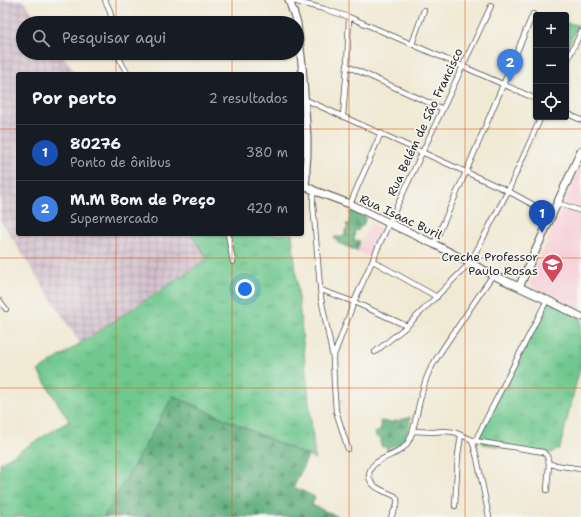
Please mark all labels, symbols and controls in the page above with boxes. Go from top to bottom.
map controls [533,12,569,120]
button: + [533,12,569,48]
search box [16,16,304,60]
icon: search [30,27,52,49]
text: Pesquisar aqui [62,28,166,48]
street label: Rua Belém de São Francisco [384,45,466,199]
button: − [533,48,569,84]
pin: 2 [497,49,523,82]
button: locate [533,84,569,120]
text: Por perto [32,87,117,109]
text: 2 resultados [209,90,288,107]
text: 80276 [70,134,121,154]
text: 1 [42,144,48,161]
text: 380 m [246,144,288,161]
text: Ponto de ônibus [70,154,171,171]
text: M.M Bom de Preço [70,190,216,210]
street label: Rua Isaac Buril [357,191,445,243]
text: 2 [40,200,50,217]
text: 420 m [246,200,288,217]
pin: 1 [529,200,555,233]
text: Supermercado [70,210,158,227]
place label: Creche Professor Paulo Rosas [442,249,538,279]
school or university icon: Creche Professor Paulo Rosas [540,251,566,284]
your location [235,279,255,299]

